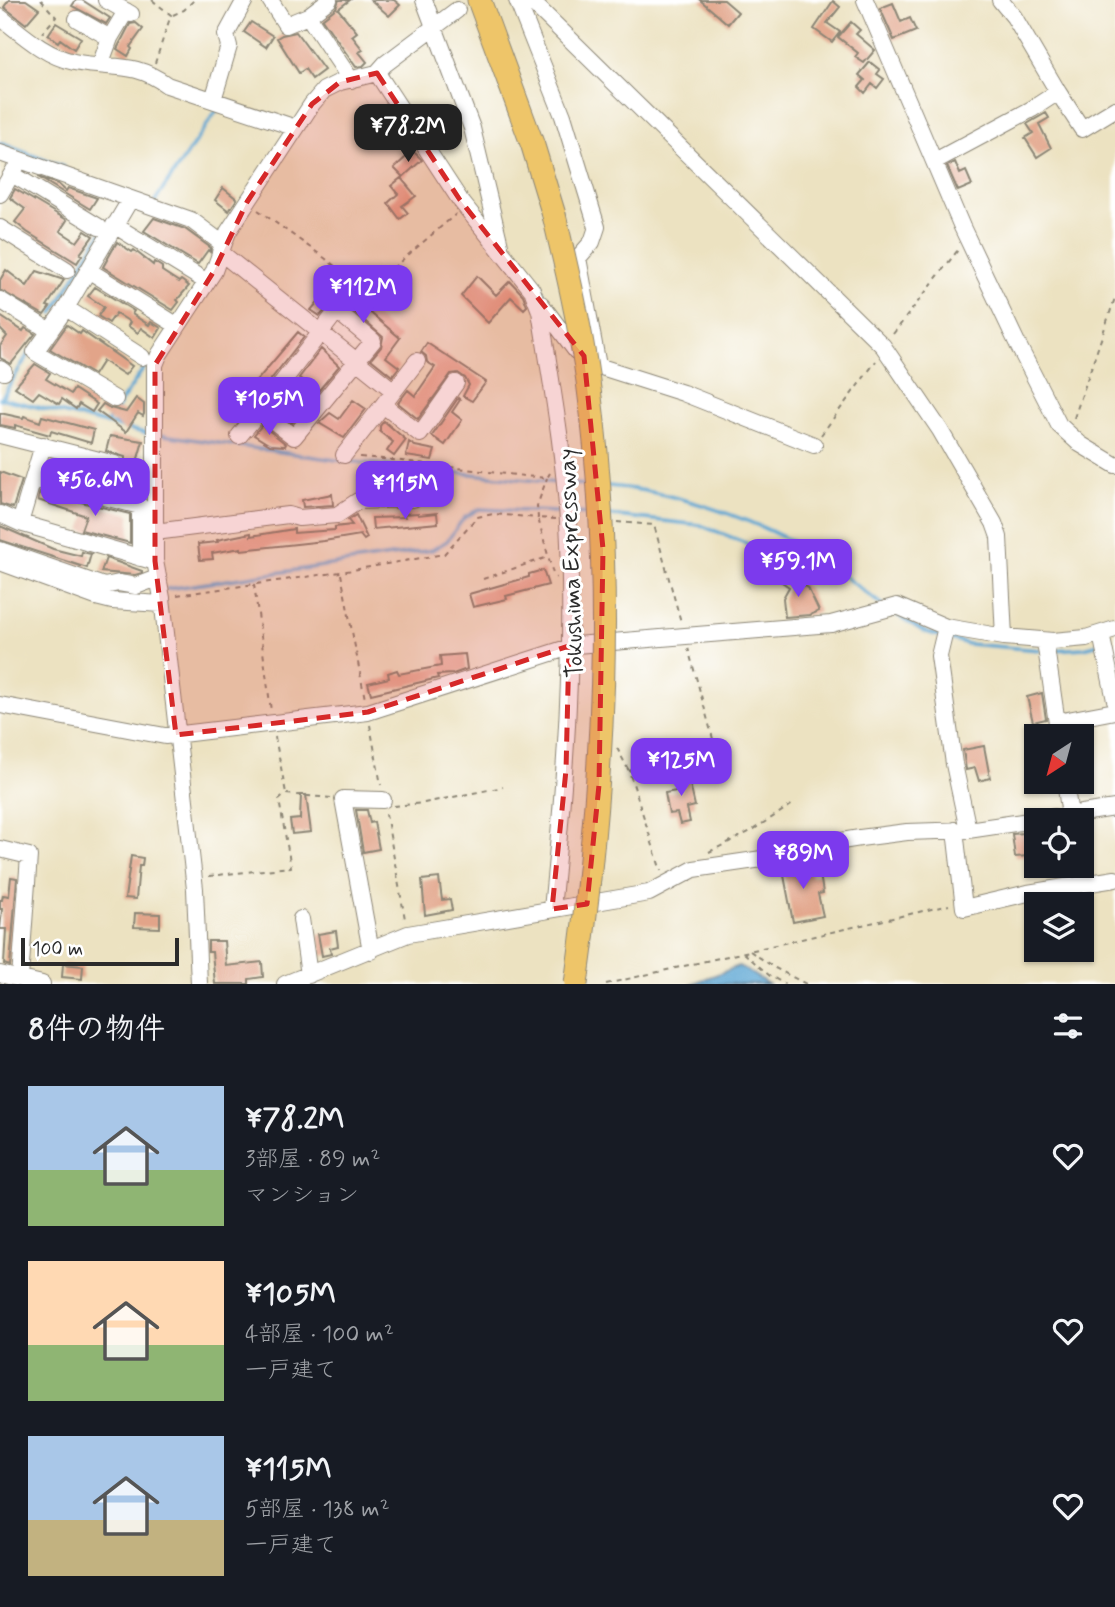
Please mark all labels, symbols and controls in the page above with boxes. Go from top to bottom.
pin: ¥78.2M [351,104,465,164]
text: ¥78.2M [370,112,446,142]
pin: ¥112M [314,266,412,325]
text: ¥112M [329,273,397,303]
pin: ¥105M [220,378,318,437]
text: ¥105M [234,385,304,415]
street label: Tokushima Expressway [553,448,591,678]
pin: ¥56.6M [38,458,152,518]
pin: ¥115M [356,462,454,521]
text: ¥56.6M [57,466,133,496]
text: ¥115M [372,469,438,499]
pin: ¥59.1M [741,540,855,599]
text: ¥59.1M [760,547,836,577]
north arrow [1024,724,1094,794]
map controls [1024,724,1094,962]
pin: ¥125M [632,738,730,798]
text: ¥125M [647,746,715,776]
button: locate [1024,808,1094,878]
pin: ¥89M [762,832,844,891]
text: ¥89M [773,839,833,869]
button: layers [1024,892,1094,962]
scale bar [21,935,178,967]
text: 100 m [32,937,83,962]
icon: filters [1049,1007,1087,1045]
text: 8件の物件 [28,1010,165,1049]
text: ¥78.2M [245,1100,344,1139]
icon: home [84,1114,168,1198]
icon: heart [1049,1137,1087,1175]
text: 3部屋 · 89 m² [245,1145,380,1175]
text: マンション [245,1181,359,1211]
text: ¥105M [245,1275,336,1314]
icon: home [84,1289,168,1373]
icon: heart [1049,1312,1087,1350]
text: 4部屋 · 100 m² [245,1320,394,1350]
text: 一戸建て [245,1356,337,1386]
text: ¥115M [245,1450,332,1489]
icon: home [84,1464,168,1548]
icon: heart [1049,1487,1087,1525]
text: 5部屋 · 138 m² [245,1495,390,1525]
text: 一戸建て [245,1531,337,1561]

